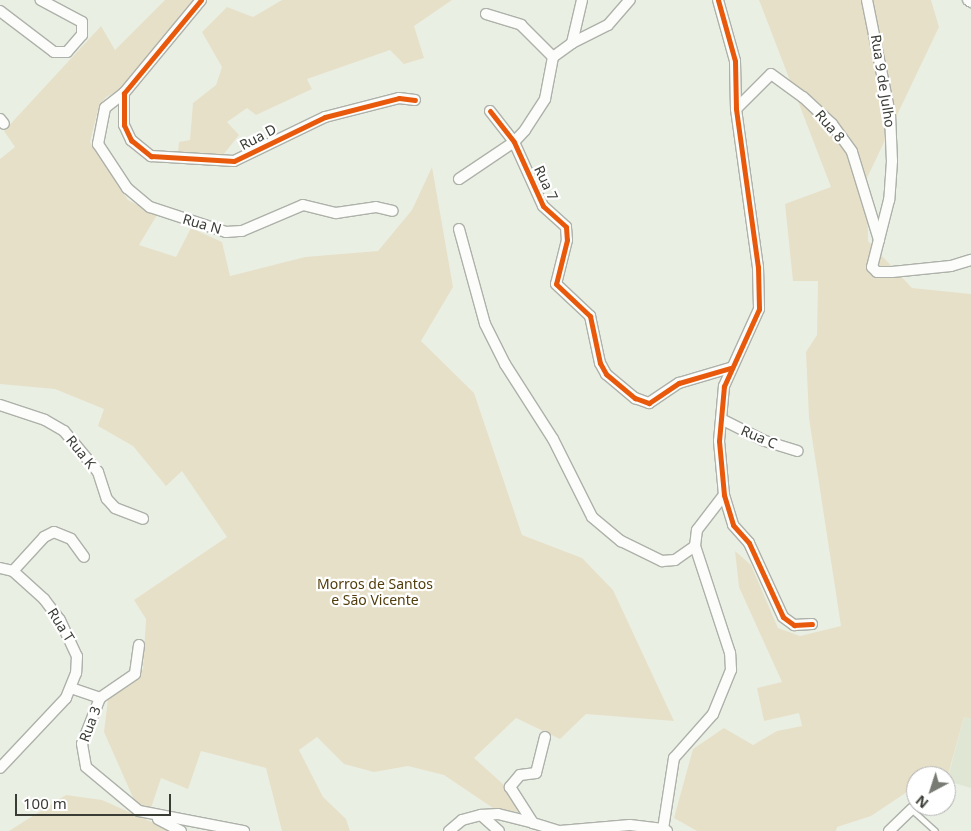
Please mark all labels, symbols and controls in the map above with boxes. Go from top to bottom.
street label: Rua 9 de Julho [867,33,899,129]
street label: Rua 8 [812,107,848,145]
street label: Rua D [237,120,279,154]
street label: Rua 7 [531,163,561,203]
street label: Rua N [181,210,223,238]
street label: Rua C [738,422,780,452]
street label: Rua K [63,432,99,472]
park label: Morros de Santos e São Vicente [317,576,433,608]
street label: Rua T [44,605,78,645]
street label: Rua 3 [76,704,104,744]
north arrow [906,766,956,816]
scale bar [18,784,174,816]
text: N [911,791,932,813]
text: 100 m [23,793,67,813]

